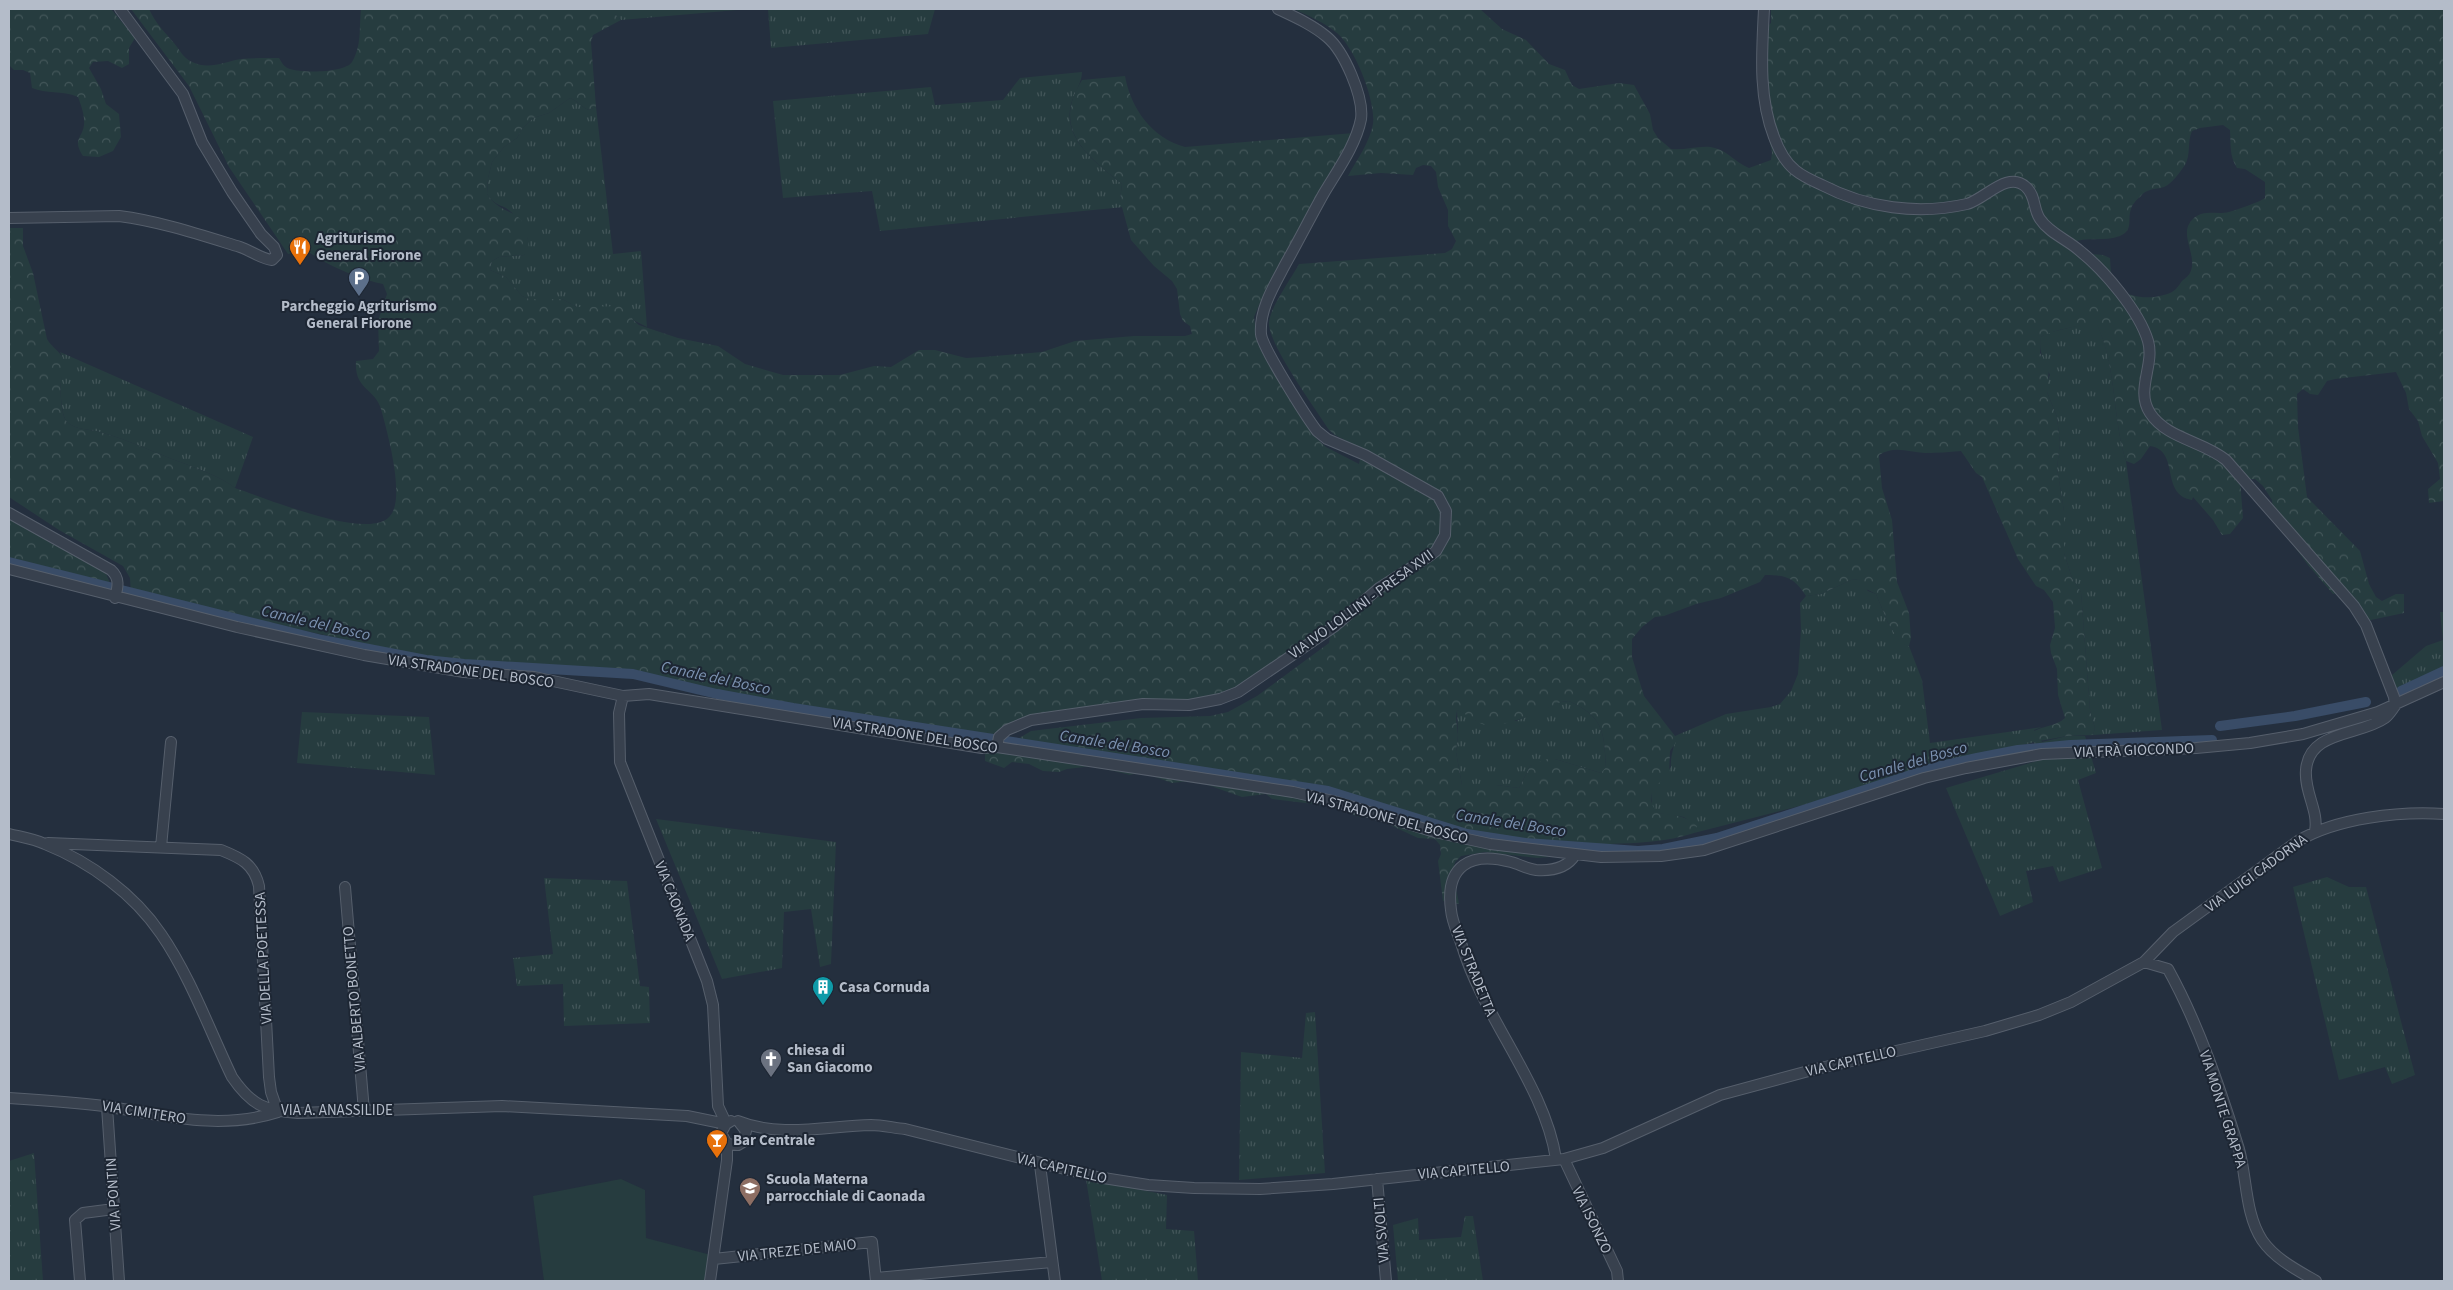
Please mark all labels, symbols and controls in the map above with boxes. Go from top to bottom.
place label: Agriturismo General Fiorone [315,228,421,266]
restaurant icon: Agriturismo General Fiorone [288,235,312,266]
parking icon: Parcheggio Agriturismo General Fiorone [347,266,371,297]
place label: Parcheggio Agriturismo General Fiorone [281,296,437,334]
street label: VIA IVO LOLLINI - PRESA XVII [1285,545,1438,664]
water label: Canale del Bosco [259,600,373,646]
street label: VIA STRADONE DEL BOSCO [387,649,555,694]
water label: Canale del Bosco [659,656,773,700]
street label: VIA STRADONE DEL BOSCO [831,712,999,759]
water label: Canale del Bosco [1058,724,1172,764]
water label: Canale del Bosco [1857,736,1970,788]
street label: VIA FRÀ GIOCONDO [2074,738,2194,763]
street label: VIA STRADONE DEL BOSCO [1303,786,1470,849]
water label: Canale del Bosco [1454,803,1568,843]
street label: VIA LUIGI CADORNA [2201,829,2312,918]
street label: VIA CAONADA [649,858,700,945]
street label: VIA DELLA POETESSA [250,891,277,1024]
street label: VIA STRADETTA [1446,923,1502,1020]
street label: VIA ALBERTO BONETTO [338,925,371,1073]
building icon: Casa Cornuda [811,975,835,1006]
place label: Casa Cornuda [839,977,930,998]
place label: chiesa di San Giacomo [787,1040,873,1078]
street label: VIA CAPITELLO [1804,1041,1898,1082]
church icon: chiesa di San Giacomo [759,1047,783,1078]
street label: VIA MONTE GRAPPA [2194,1048,2252,1172]
street label: VIA CIMITERO [100,1096,187,1129]
street label: VIA A. ANASSILIDE [281,1100,393,1121]
bar icon: Bar Centrale [705,1128,729,1159]
place label: Bar Centrale [733,1130,816,1151]
street label: VIA CAPITELLO [1015,1148,1109,1189]
street label: VIA CAPITELLO [1417,1156,1511,1185]
street label: VIA PONTIN [100,1157,127,1231]
place label: Scuola Materna parrocchiale di Caonada [766,1169,926,1207]
school or university icon: Scuola Materna parrocchiale di Caonada [738,1176,762,1207]
street label: VIA ISONZO [1566,1183,1617,1257]
street label: VIA SVOLTI [1368,1196,1395,1264]
street label: VIA TREZE DE MAIO [737,1234,858,1267]

